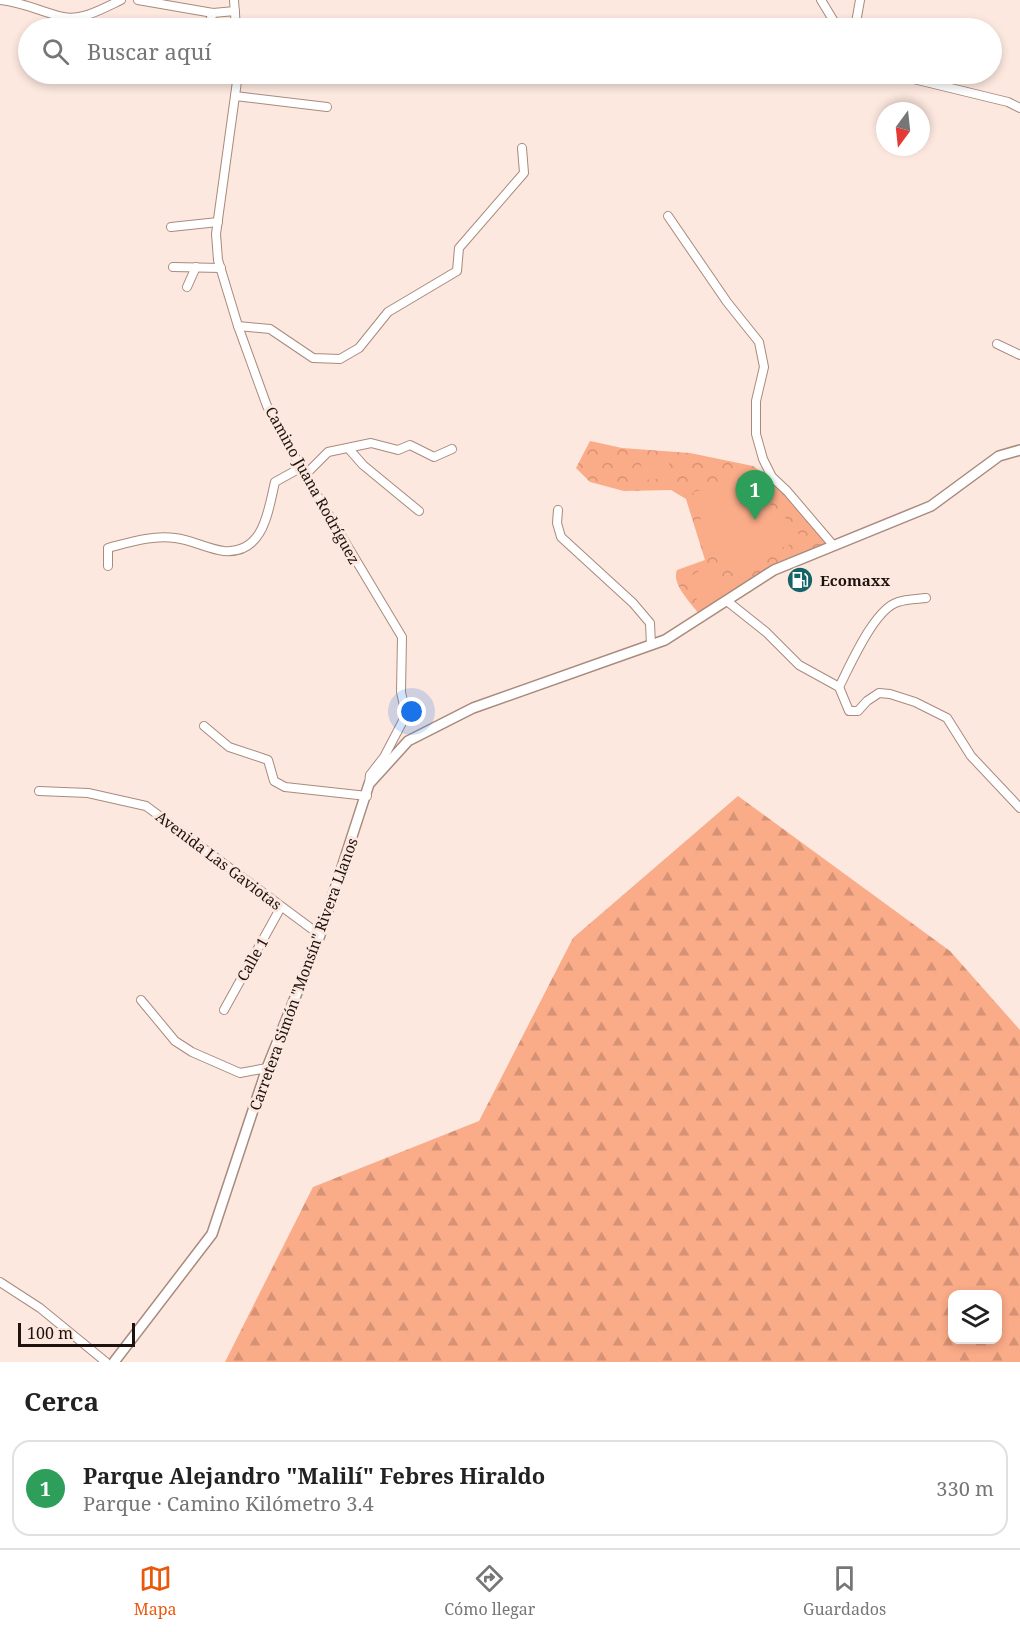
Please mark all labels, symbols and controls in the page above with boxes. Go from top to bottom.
search box [18,18,1002,84]
icon: search [39,35,72,68]
text: Buscar aquí [87,36,211,66]
north arrow [876,102,930,156]
street label: Camino Juana Rodríguez [261,403,365,567]
pin: 1 [736,470,774,520]
fuel station icon: Ecomaxx [785,565,815,595]
place label: Ecomaxx [820,570,890,590]
your location [397,697,426,726]
street label: Avenida Las Gaviotas [152,806,286,914]
street label: Carretera Simón "Monsín" Rivera Llanos [244,835,362,1113]
street label: Calle 1 [232,933,272,985]
map controls [948,1290,1002,1344]
button: layers [948,1290,1002,1344]
scale bar [18,1320,135,1348]
text: 100 m [27,1322,73,1344]
text: Cerca [24,1383,99,1419]
text: Parque Alejandro "Malilí" Febres Hiraldo [83,1460,545,1490]
text: 1 [40,1475,51,1502]
text: 330 m [936,1475,994,1502]
text: Parque · Camino Kilómetro 3.4 [83,1490,374,1517]
tab: Mapa [134,1562,177,1620]
tab: Cómo llegar [444,1562,535,1620]
tab: Guardados [803,1562,886,1620]

